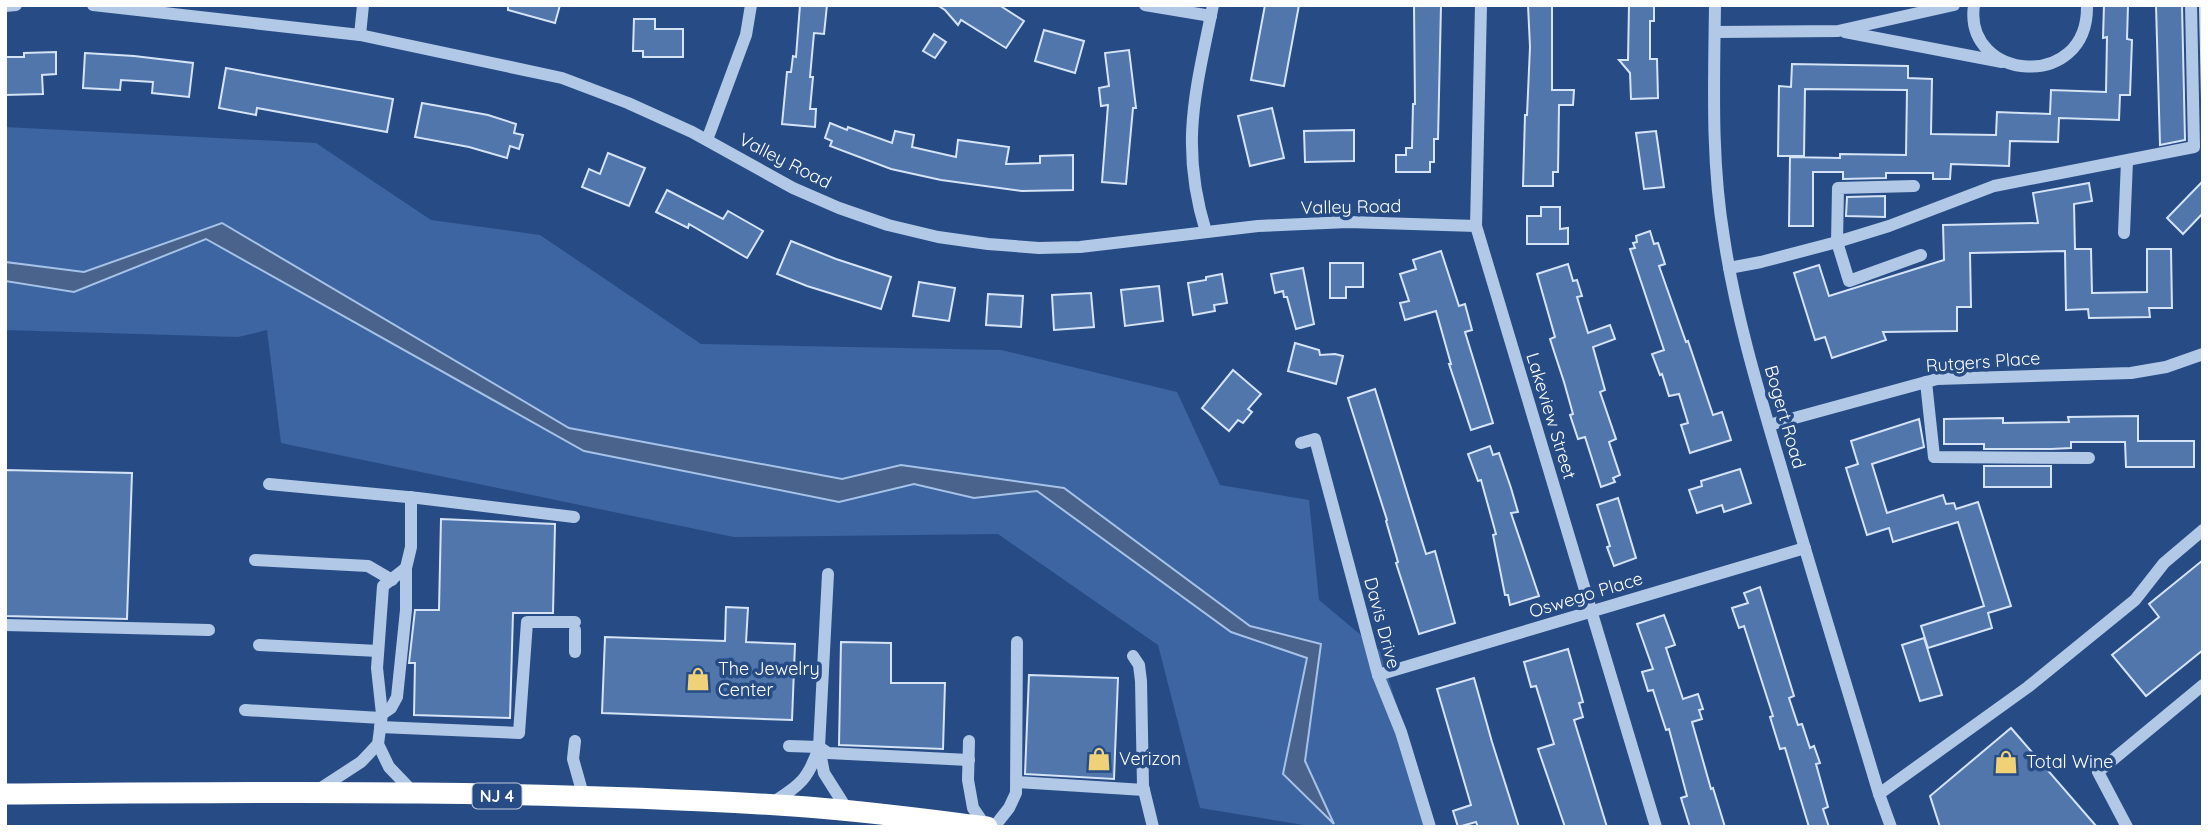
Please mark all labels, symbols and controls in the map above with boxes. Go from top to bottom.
street label: Valley Road [735,127,835,194]
street label: Valley Road [1300,194,1401,219]
street label: Rutgers Place [1925,346,2041,377]
street label: Lakeview Street [1521,350,1582,482]
street label: Bogert Road [1760,363,1811,471]
street label: Oswego Place [1526,566,1646,623]
street label: Davis Drive [1359,575,1406,671]
place label: The Jewelry Center [718,657,820,701]
shop icon: The Jewelry Center [684,665,712,693]
shop icon: Verizon [1085,745,1113,773]
place label: Verizon [1119,747,1181,770]
shop icon: Total Wine [1992,748,2020,776]
place label: Total Wine [2026,750,2113,773]
road number: NJ 4 [472,783,522,808]

